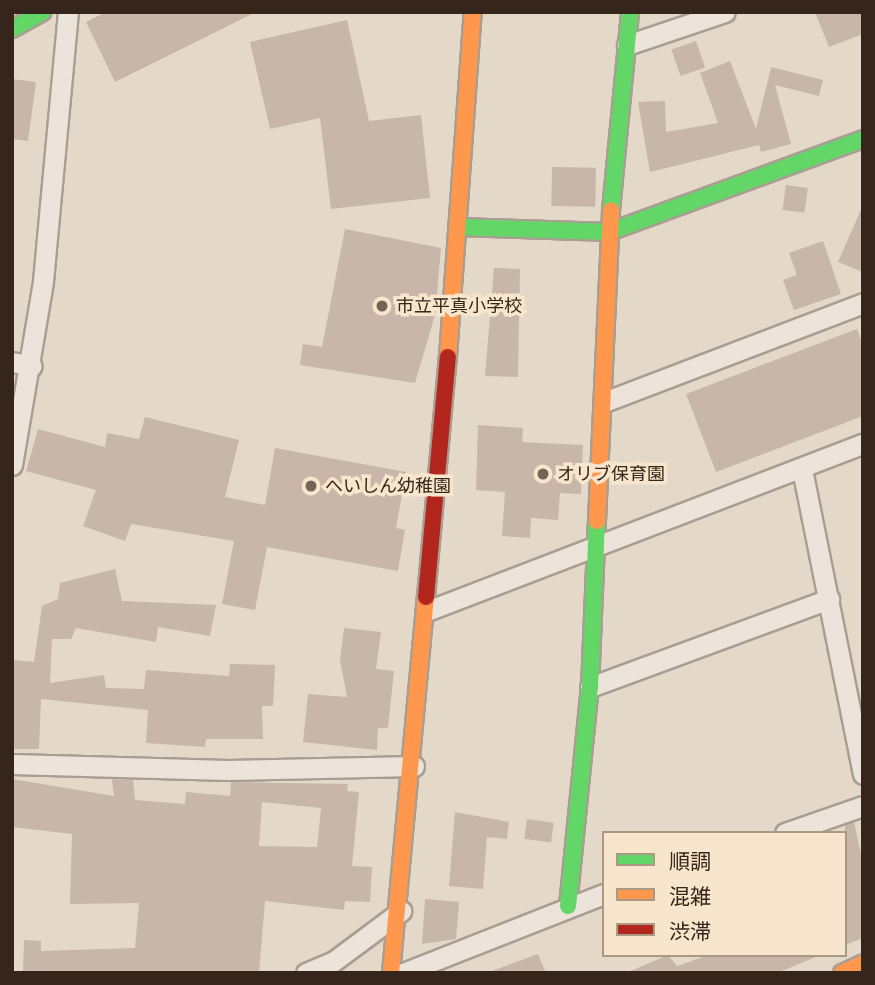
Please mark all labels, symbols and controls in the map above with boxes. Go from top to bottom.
place label: 市立平真小学校 [396,295,522,317]
marker: 市立平真小学校 [374,298,390,314]
place label: オリブ保育園 [557,463,665,485]
marker: オリブ保育園 [535,466,551,482]
place label: へいしん幼稚園 [325,475,451,497]
marker: へいしん幼稚園 [303,478,319,494]
legend [602,831,847,957]
text: 順調 [669,850,711,874]
text: 混雑 [669,885,711,909]
text: 渋滞 [669,920,711,944]

